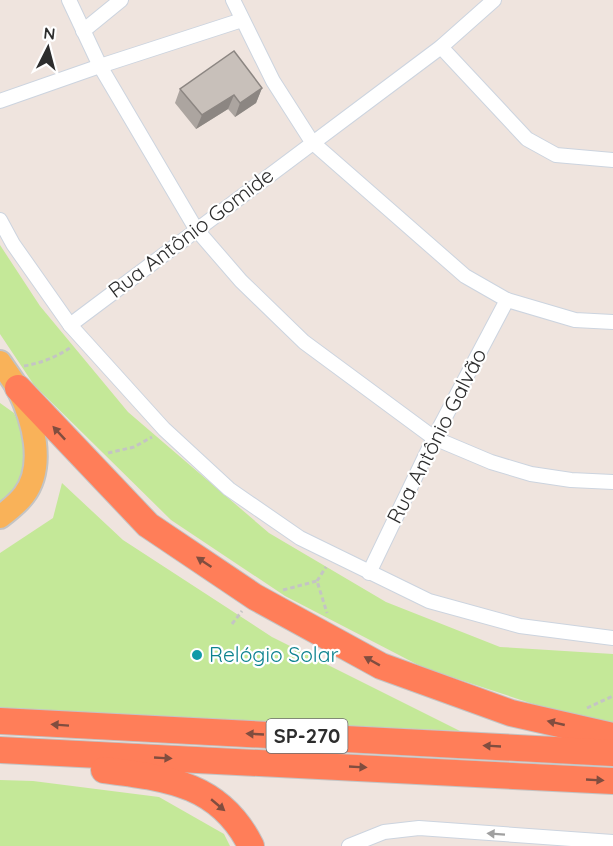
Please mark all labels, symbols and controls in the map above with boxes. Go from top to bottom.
north arrow [18,18,78,78]
text: N [43,23,56,44]
street label: Rua Antônio Gomide [103,162,278,303]
street label: Rua Antônio Galvão [381,344,492,528]
one-way arrow [53,426,67,440]
one-way arrow [195,557,212,568]
place label: Relógio Solar [209,641,339,667]
marker: Relógio Solar [190,648,204,662]
one-way arrow [363,656,380,666]
one-way arrow [547,718,565,728]
road number: SP-270 [266,719,348,753]
one-way arrow [51,720,70,730]
one-way arrow [245,730,264,739]
one-way arrow [482,741,501,751]
one-way arrow [154,753,173,762]
one-way arrow [349,763,368,772]
one-way arrow [585,776,604,785]
one-way arrow [210,798,225,811]
one-way arrow [486,829,505,839]

